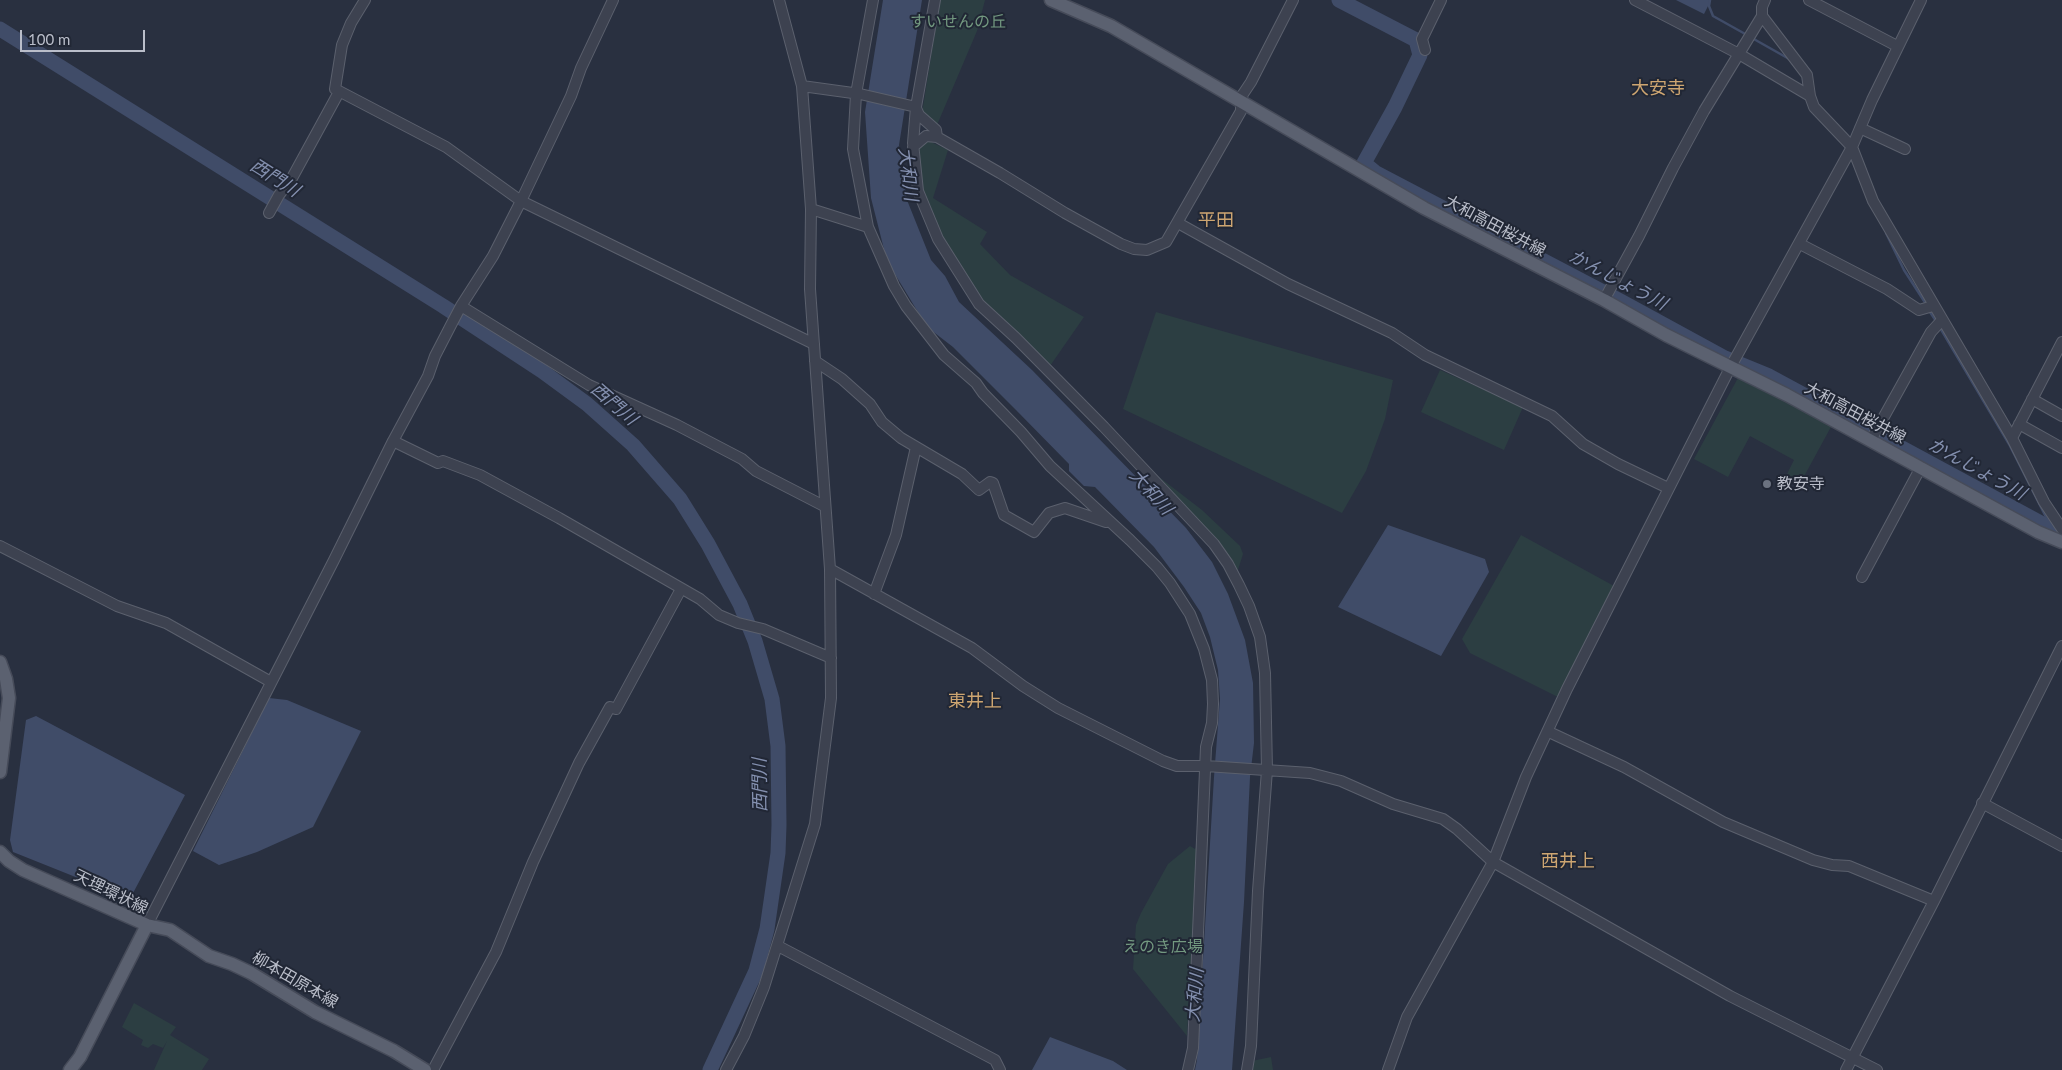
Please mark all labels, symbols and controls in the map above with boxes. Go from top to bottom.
park label: すいせんの丘 [910,12,1006,32]
scale bar [22,20,148,52]
text: 100 m [28,30,70,48]
district label: 大安寺 [1631,77,1685,99]
water label: 大和川 [894,146,922,202]
water label: 西門川 [246,155,304,201]
street label: 大和高田桜井線 [1441,191,1549,261]
district label: 平田 [1198,209,1234,231]
water label: かんじょう川 [1565,245,1671,315]
water label: 西門川 [587,378,641,430]
street label: 大和高田桜井線 [1801,378,1909,448]
water label: かんじょう川 [1925,433,2029,505]
water label: 大和川 [1125,465,1177,519]
place label: 教安寺 [1777,474,1825,494]
marker: 教安寺 [1761,478,1773,490]
district label: 東井上 [948,690,1002,712]
water label: 西門川 [749,758,771,812]
district label: 西井上 [1541,850,1595,872]
street label: 天理環状線 [71,866,151,918]
park label: えのき広場 [1123,937,1203,957]
street label: 柳本田原本線 [249,948,341,1012]
water label: 大和川 [1182,967,1208,1023]

